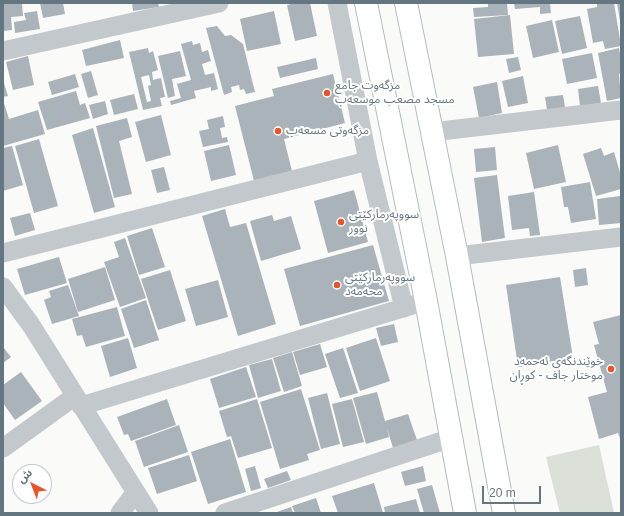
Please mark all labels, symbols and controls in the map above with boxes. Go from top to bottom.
place label: مزگەوت جامع مسجد مصعب موسعەب [335,79,455,107]
marker: مزگەوت جامع مسجد مصعب موسعەب [322,88,332,98]
place label: مزگەوتی مسعەب [286,124,369,138]
marker: مزگەوتی مسعەب [273,126,283,136]
place label: سووپەرمارکێتی نوور [349,208,419,236]
marker: سووپەرمارکێتی نوور [336,217,346,227]
place label: سووپەرمارکێتی محەمەد [345,271,415,299]
marker: سووپەرمارکێتی محەمەد [332,280,342,290]
place label: خوێندنگەی ئەحمەد موختار جاف - کوڕان [509,355,603,383]
marker: خوێندنگەی ئەحمەد موختار جاف - کوڕان [606,364,616,374]
north arrow [12,464,52,504]
text: ش [15,466,34,485]
scale bar [484,478,543,504]
text: 20 m [489,486,516,500]

